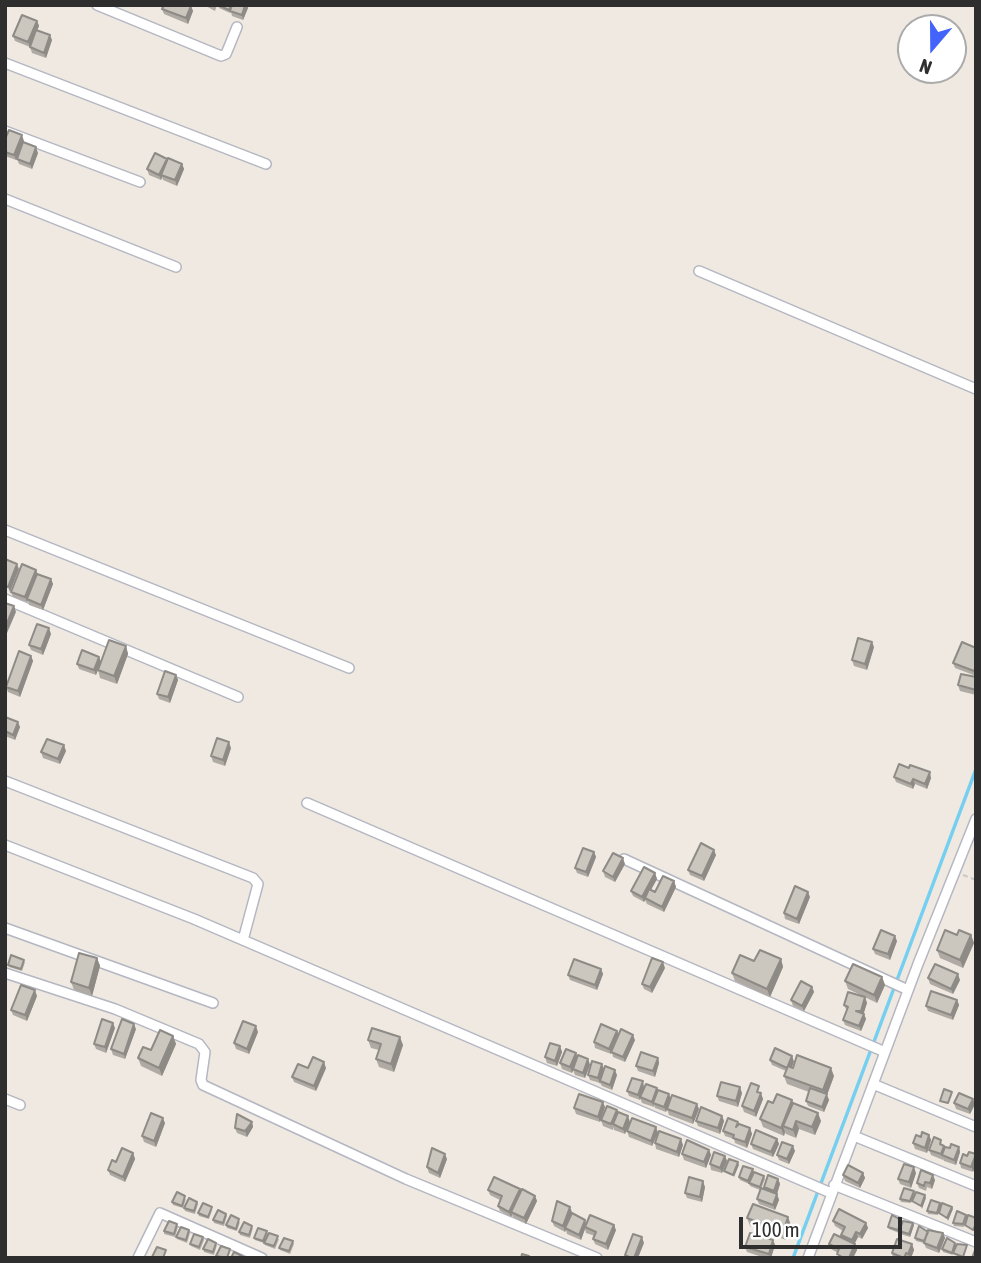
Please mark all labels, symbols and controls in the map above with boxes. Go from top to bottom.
north arrow [897,14,967,84]
text: N [916,55,935,79]
scale bar [743,1204,906,1248]
text: 100 m [752,1217,800,1241]

